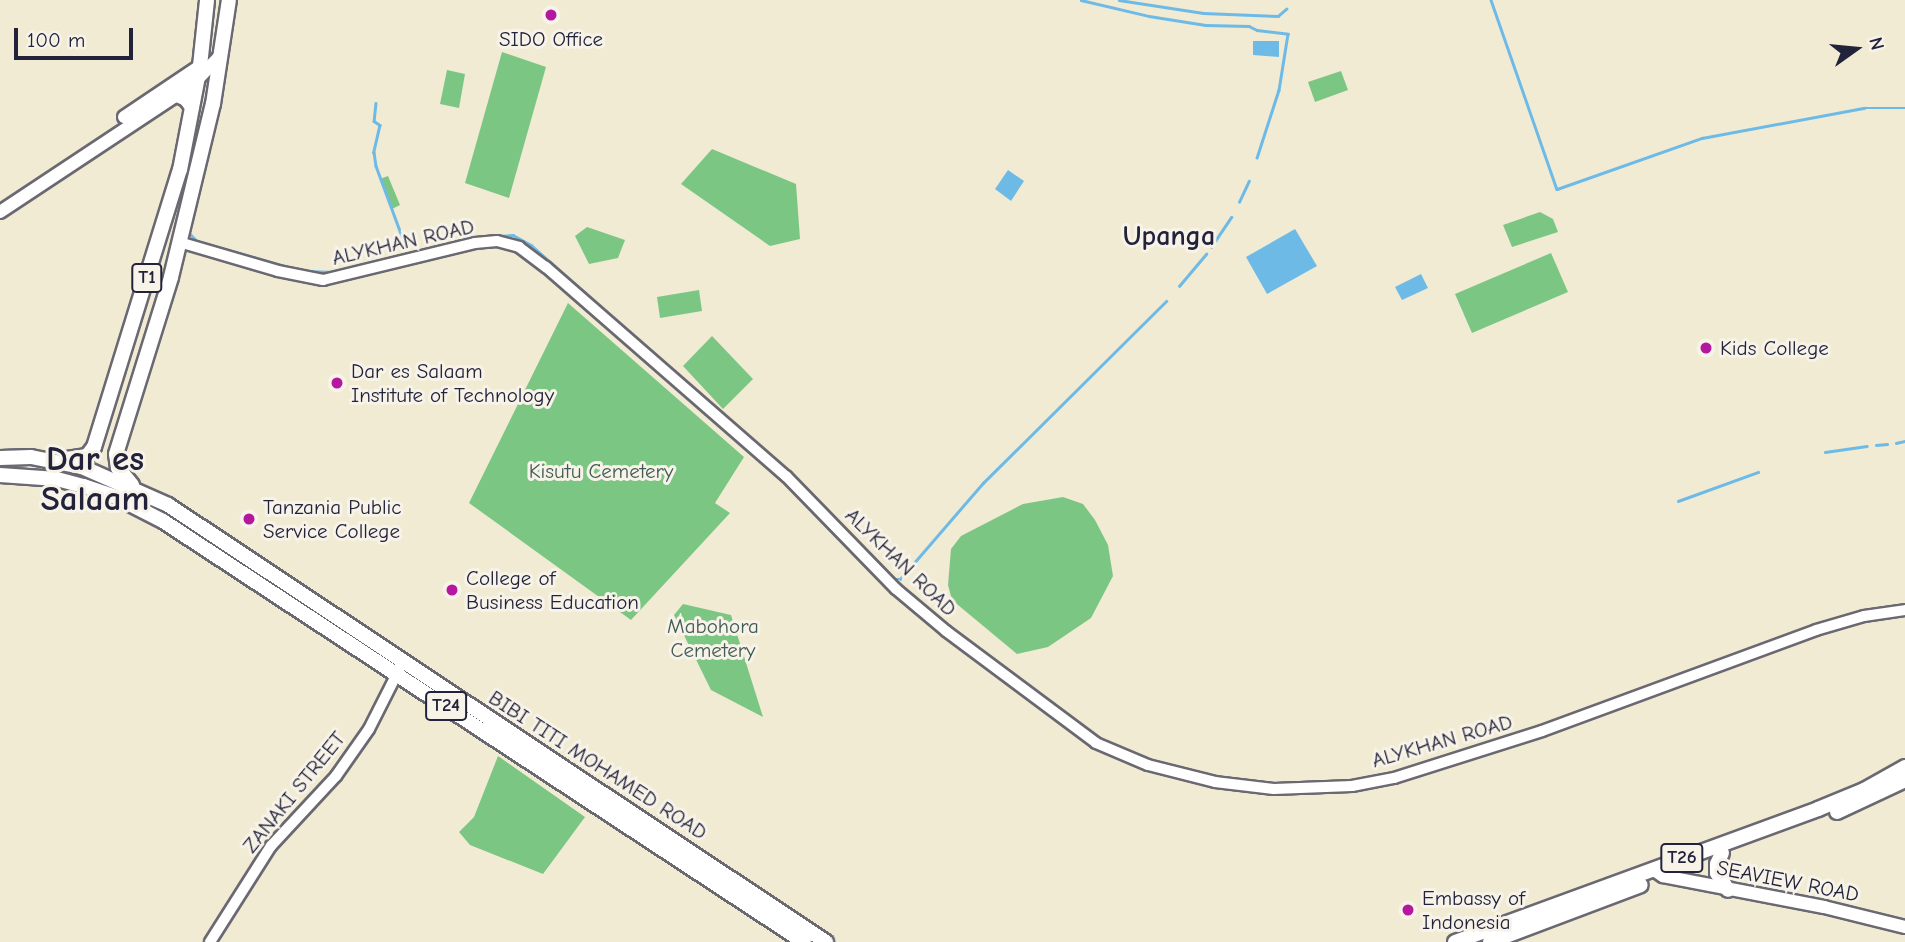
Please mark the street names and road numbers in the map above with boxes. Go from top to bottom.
street label: ALYKHAN ROAD [330,213,476,271]
road number: T1 [131,262,163,294]
street label: ALYKHAN ROAD [840,503,962,621]
street label: BIBI TITI MOHAMED ROAD [484,685,712,845]
road number: T24 [425,691,467,722]
street label: ALYKHAN ROAD [1369,709,1515,773]
street label: ZANAKI STREET [237,726,351,858]
road number: T26 [1659,842,1705,874]
street label: SEAVIEW ROAD [1715,855,1861,907]

